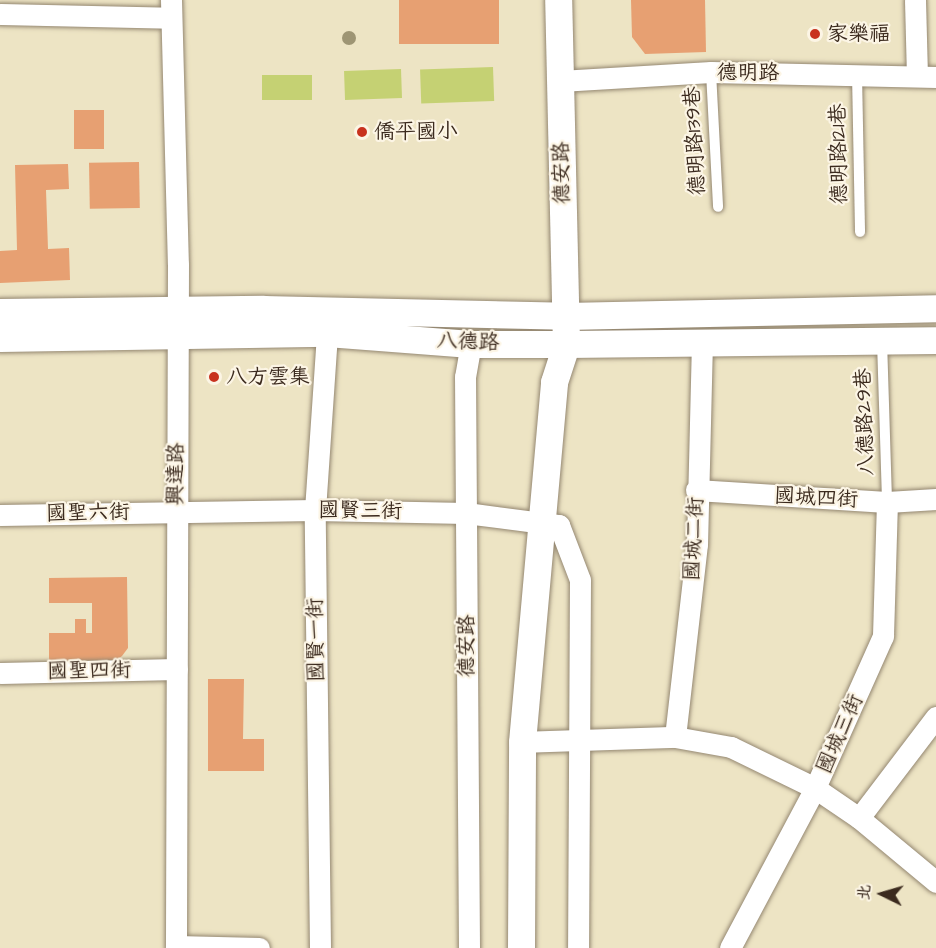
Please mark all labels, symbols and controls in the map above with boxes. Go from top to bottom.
place label: 家樂福 [827,21,890,47]
marker: 家樂福 [808,27,822,41]
street label: 德明路 [717,60,779,86]
street label: 德明路139巷 [680,86,710,196]
street label: 德明路121巷 [826,103,852,205]
place label: 僑平國小 [374,119,458,145]
marker: 僑平國小 [355,125,369,139]
street label: 德安路 [549,141,575,205]
street label: 八德路 [436,328,500,356]
place label: 八方雲集 [226,364,310,390]
street label: 八德路29巷 [851,368,879,476]
marker: 八方雲集 [207,370,221,384]
street label: 興達路 [163,442,189,506]
street label: 國城四街 [773,483,859,513]
street label: 國城二街 [679,496,709,582]
street label: 國賢三街 [318,498,402,524]
street label: 國聖六街 [46,500,130,526]
street label: 國賢一街 [303,598,329,682]
street label: 德安路 [454,615,480,677]
street label: 國聖四街 [47,658,131,684]
street label: 國城三街 [811,691,869,777]
north arrow [852,864,912,924]
text: 北 [852,884,876,901]

